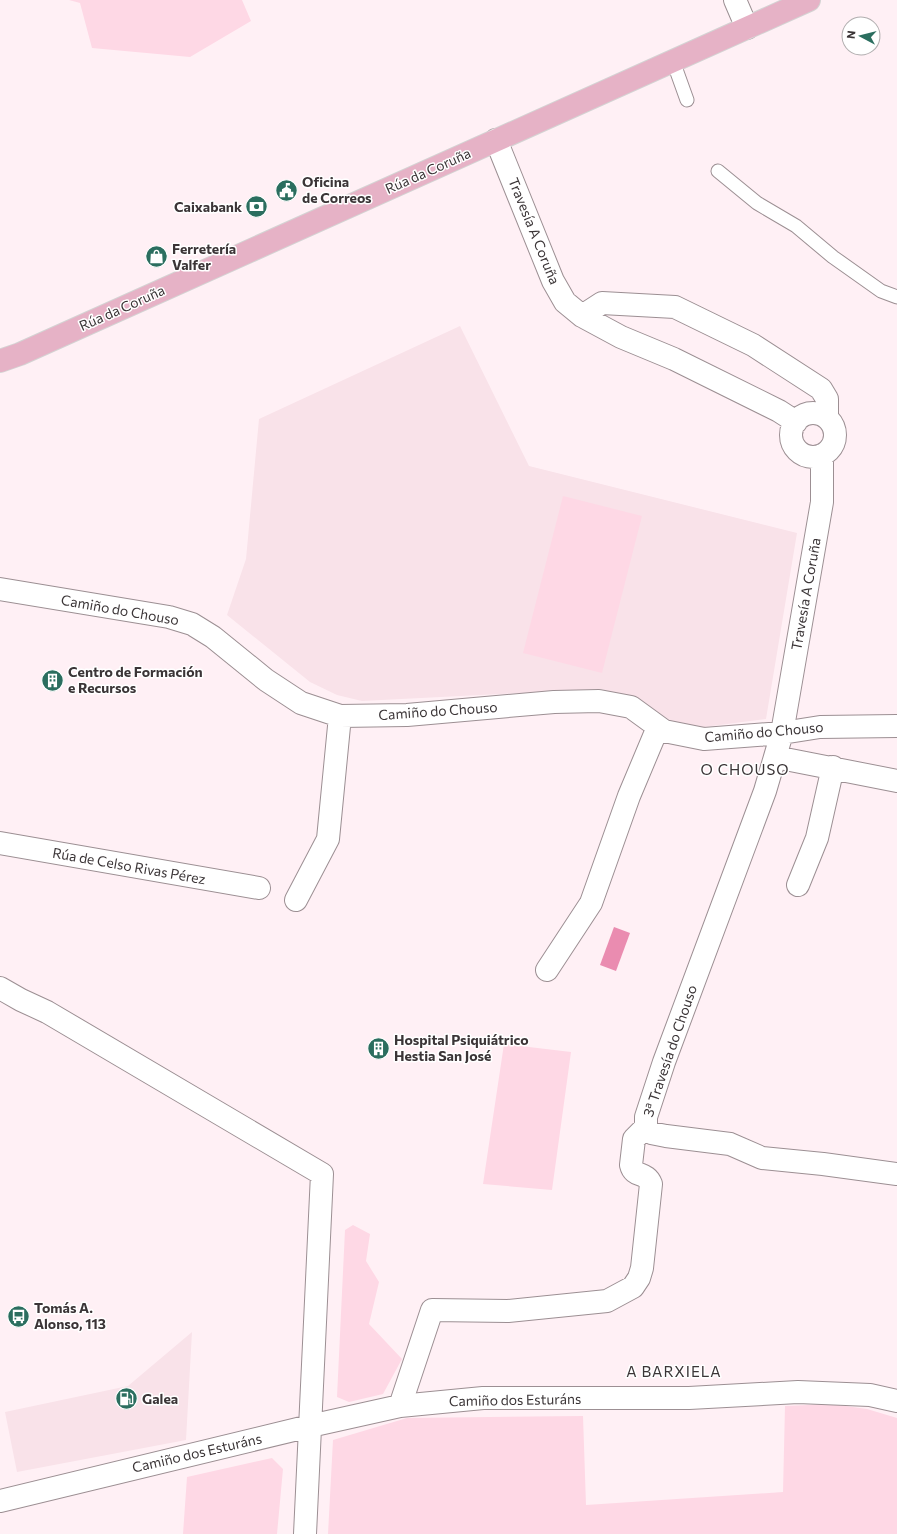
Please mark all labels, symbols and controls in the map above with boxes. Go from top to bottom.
north arrow [841,16,881,56]
text: N [844,30,858,40]
street label: Rúa da Coruña [382,144,473,197]
place label: Oficina de Correos [302,173,372,206]
street label: Travesía A Coruña [505,175,564,287]
public building icon: Oficina de Correos [273,177,299,203]
bank icon: Caixabank [244,194,270,220]
place label: Caixabank [174,198,242,215]
place label: Ferretería Valfer [172,240,236,273]
shop icon: Ferretería Valfer [143,244,169,270]
street label: Rúa da Coruña [76,281,167,334]
street label: Travesía A Coruña [787,536,824,651]
street label: Camiño do Chouso [60,591,180,628]
place label: Centro de Formación e Recursos [68,663,203,696]
building icon: Centro de Formación e Recursos [39,667,65,693]
street label: Camiño do Chouso [378,698,498,723]
street label: Camiño do Chouso [704,718,824,745]
district label: O CHOUSO [701,760,789,778]
street label: Rúa de Celso Rivas Pérez [51,844,207,887]
street label: 3ª Travesía do Chouso [639,983,700,1119]
place label: Hospital Psiquiátrico Hestia San José [394,1031,529,1064]
building icon: Hospital Psiquiátrico Hestia San José [365,1035,391,1061]
place label: Tomás A. Alonso, 113 [34,1299,106,1332]
bus stop icon: Tomás A. Alonso, 113 [5,1303,31,1329]
district label: A BARXIELA [626,1362,722,1380]
fuel station icon: Galea [114,1386,140,1412]
place label: Galea [142,1390,178,1407]
street label: Camiño dos Esturáns [449,1390,581,1409]
street label: Camiño dos Esturáns [130,1429,263,1476]

